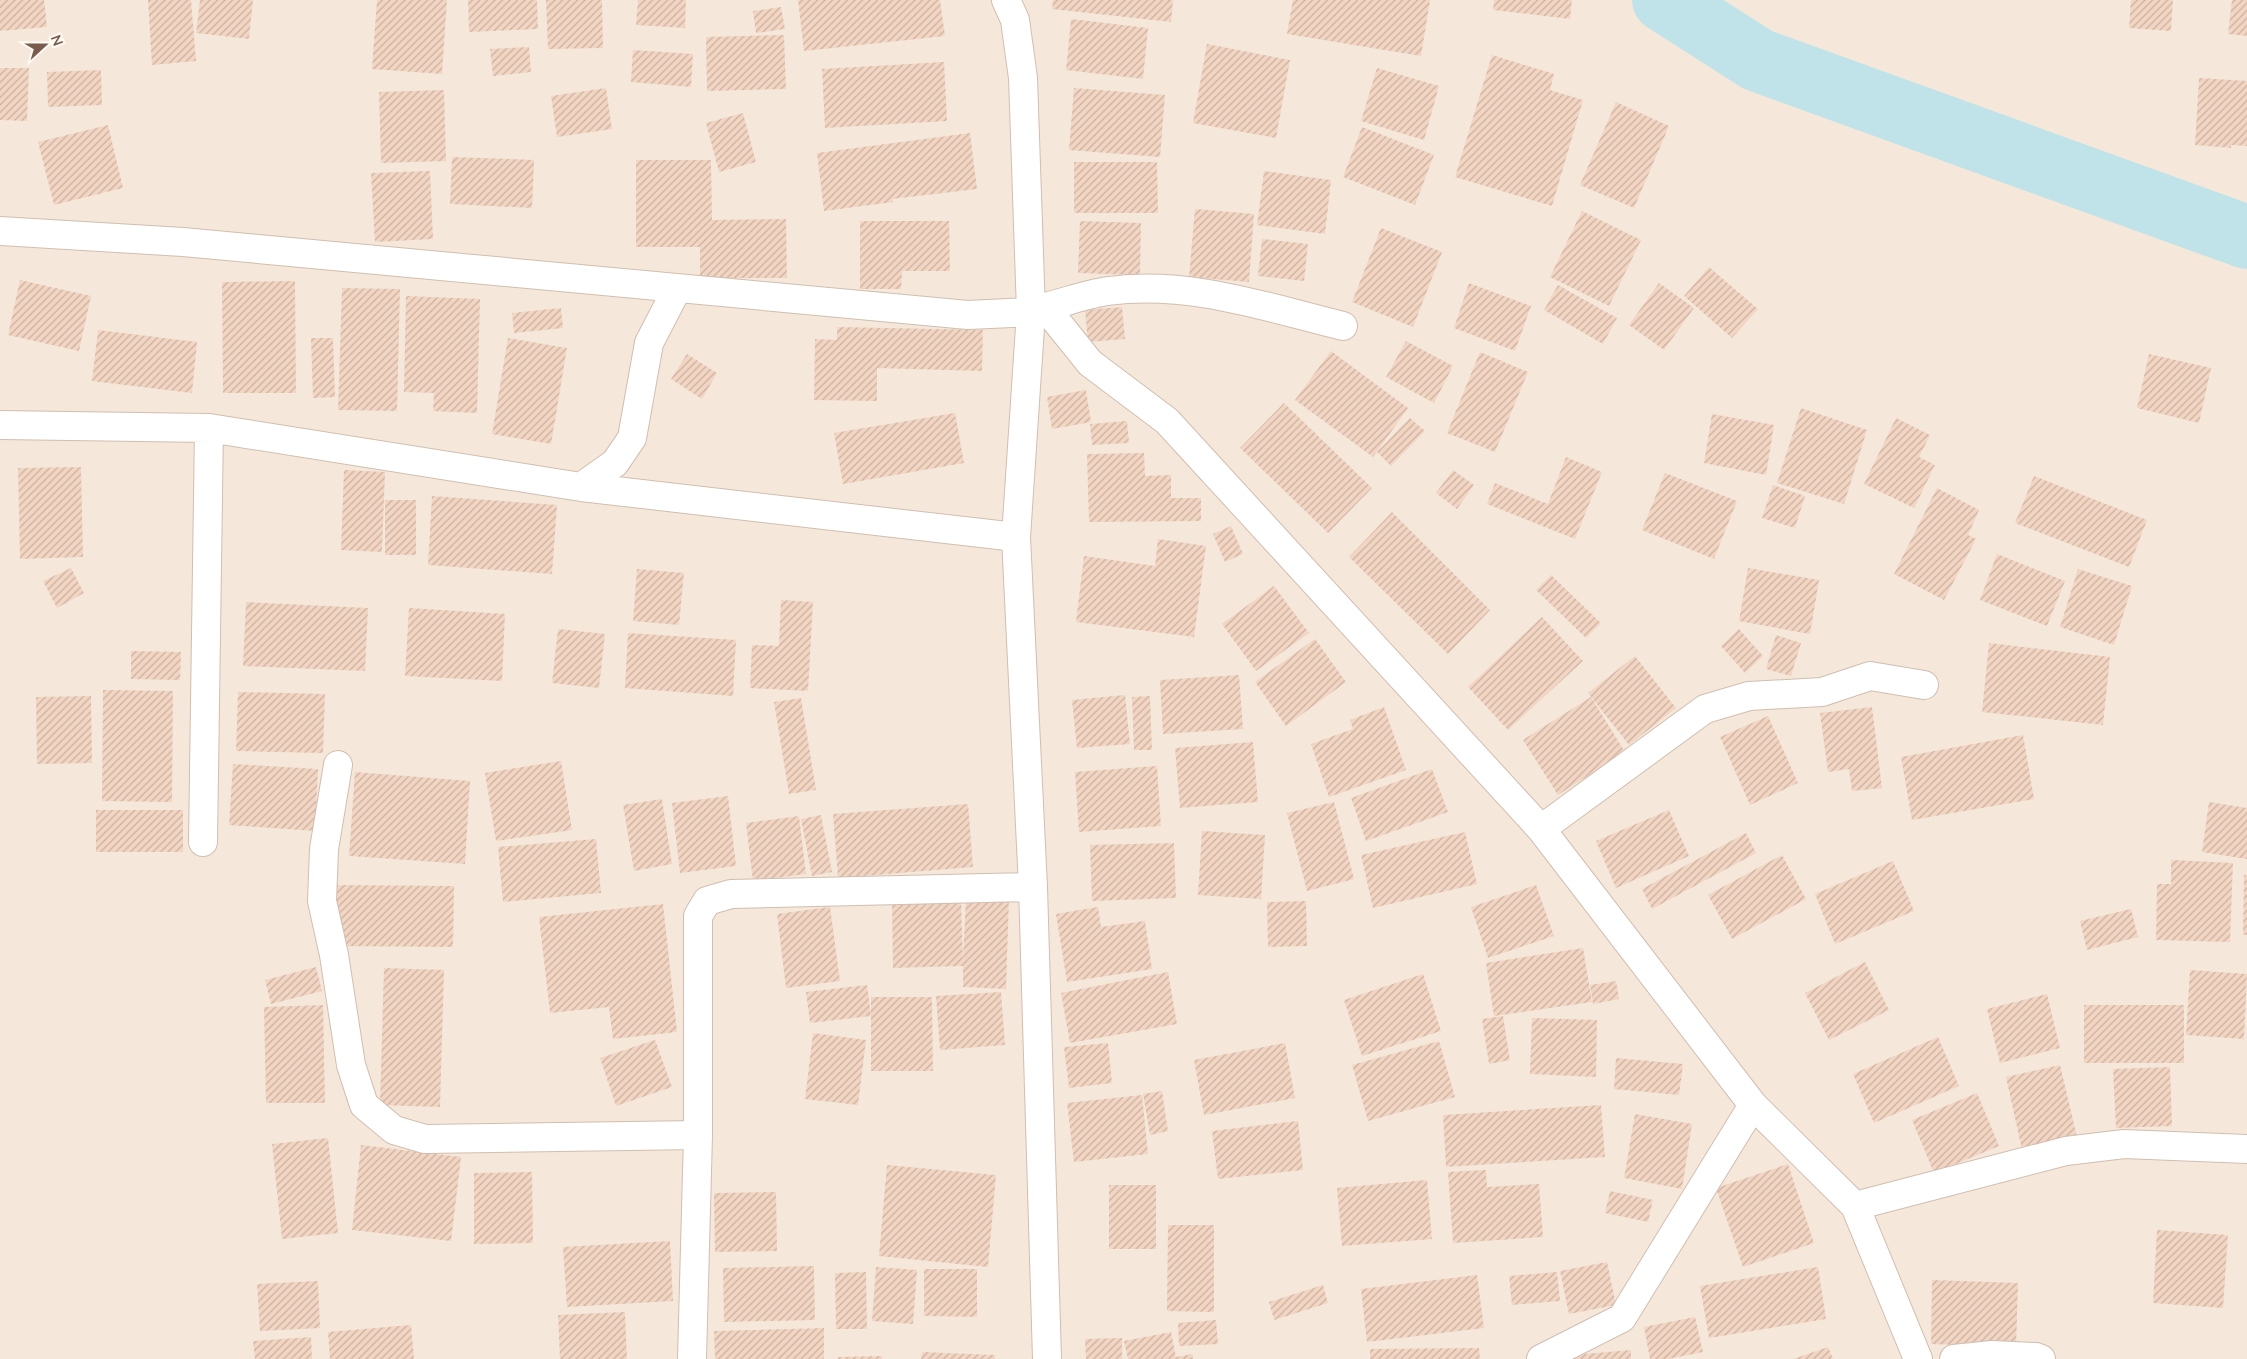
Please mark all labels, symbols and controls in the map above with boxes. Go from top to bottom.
north arrow [20,20,70,70]
text: N [46,32,67,49]

